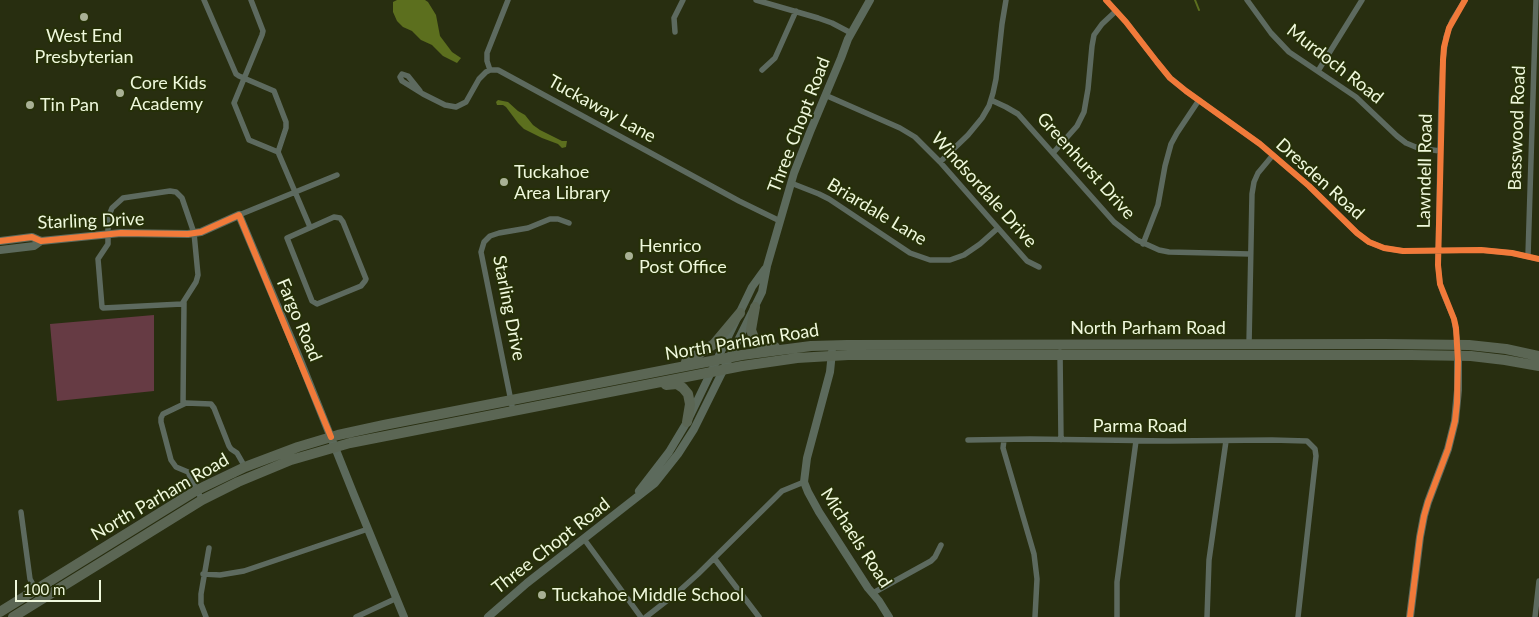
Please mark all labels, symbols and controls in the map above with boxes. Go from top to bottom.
marker: West End Presbyterian [78,11,90,23]
street label: Murdoch Road [1283,20,1387,108]
place label: West End Presbyterian [34,25,134,68]
street label: Three Chopt Road [763,54,835,196]
street label: Basswood Road [1504,65,1530,191]
street label: Tuckaway Lane [544,71,660,147]
place label: Core Kids Academy [130,72,206,115]
marker: Core Kids Academy [114,87,126,99]
place label: Tin Pan [40,94,99,116]
marker: Tin Pan [24,99,36,111]
street label: Greenhurst Drive [1032,108,1140,224]
street label: Lawndell Road [1413,113,1437,229]
street label: Windsordale Drive [927,128,1041,252]
street label: Dresden Road [1271,134,1369,224]
place label: Tuckahoe Area Library [514,161,610,203]
street label: Briardale Lane [823,174,931,250]
marker: Tuckahoe Area Library [498,176,510,188]
street label: Starling Drive [37,208,145,234]
place label: Henrico Post Office [639,235,727,278]
marker: Henrico Post Office [623,250,635,262]
street label: Starling Drive [488,254,530,362]
street label: Fargo Road [272,275,326,365]
street label: North Parham Road [1070,317,1226,339]
street label: North Parham Road [663,319,821,365]
street label: Parma Road [1093,415,1187,437]
street label: North Parham Road [87,449,233,545]
street label: Michaels Road [816,484,896,592]
street label: Three Chopt Road [488,493,614,599]
scale bar [18,570,104,602]
text: 100 m [23,580,65,598]
place label: Tuckahoe Middle School [552,584,744,606]
marker: Tuckahoe Middle School [536,589,548,601]

